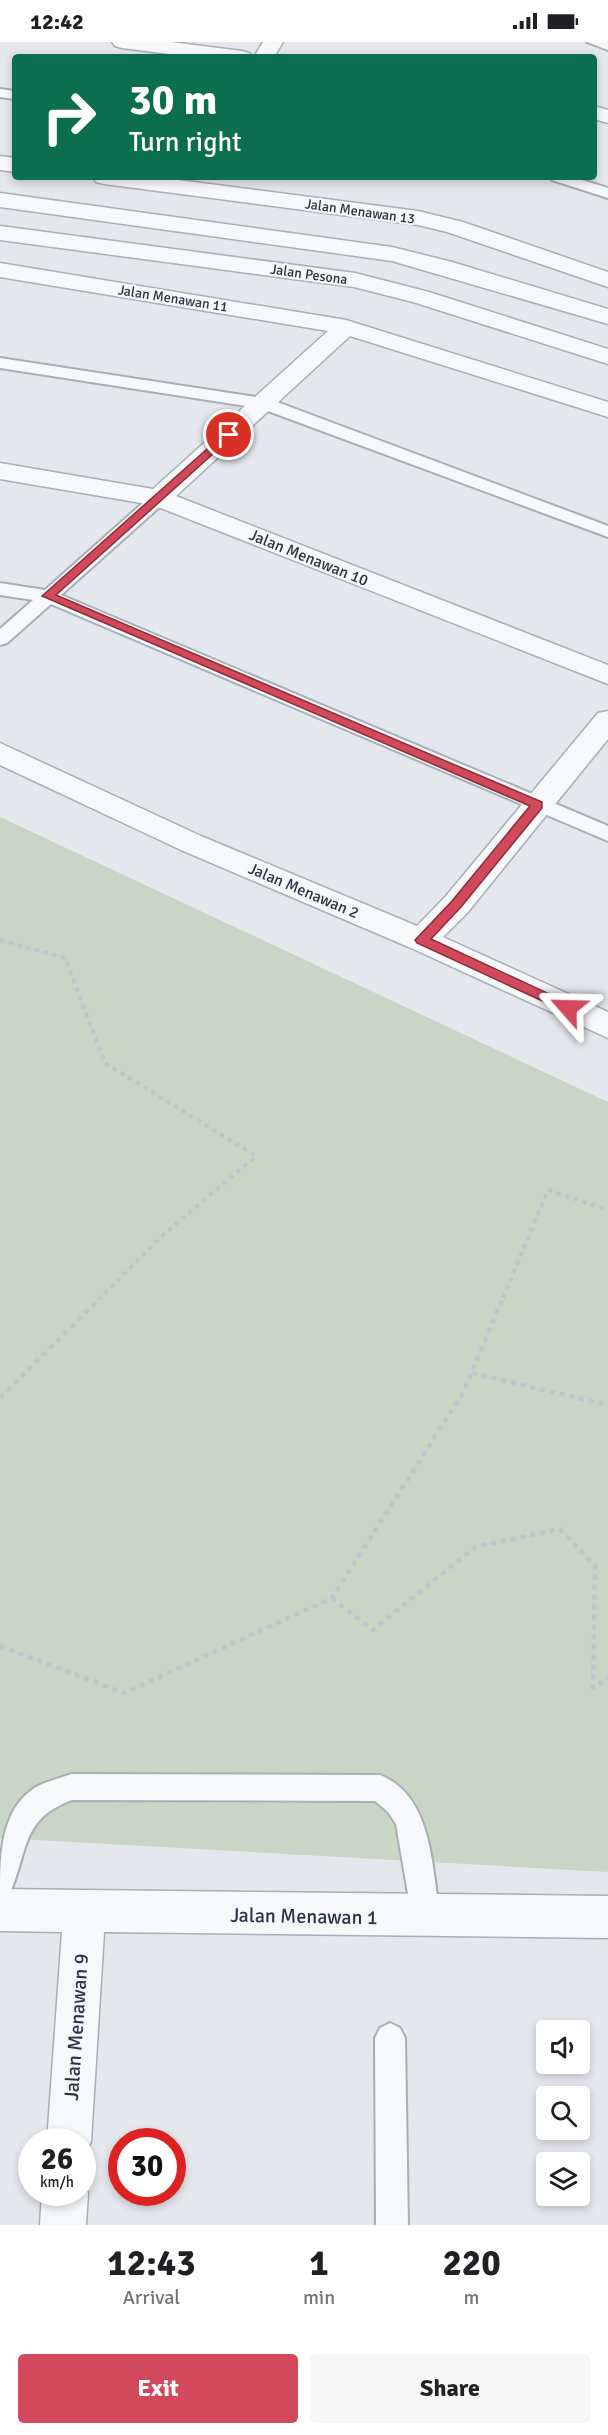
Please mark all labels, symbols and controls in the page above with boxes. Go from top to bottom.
text: 12:42 [30,8,84,35]
text: 30 m [129,75,218,126]
icon: right [30,78,108,156]
text: Turn right [129,126,242,159]
street label: Jalan Menawan 13 [304,195,416,228]
street label: Jalan Pesona [269,261,349,288]
street label: Jalan Menawan 11 [117,281,229,316]
pin [203,409,254,460]
icon: arrive [212,418,245,451]
street label: Jalan Menawan 10 [246,525,371,591]
street label: Jalan Menawan 2 [245,859,362,923]
position arrow [536,976,600,1040]
street label: Jalan Menawan 1 [230,1903,378,1930]
street label: Jalan Menawan 9 [59,1953,94,2101]
map controls [536,2020,590,2206]
button: sound [536,2020,590,2074]
button: search [536,2086,590,2140]
speed limit sign: 30 [108,2128,186,2206]
text: 26 [41,2141,73,2178]
button: layers [536,2152,590,2206]
text: km/h [40,2173,74,2191]
text: 12:43 [107,2241,196,2286]
text: 1 [309,2241,329,2286]
text: 220 [442,2241,501,2286]
text: Arrival [123,2285,180,2310]
text: min [303,2285,335,2310]
text: m [464,2285,480,2310]
button: Exit [18,2354,298,2423]
button: Share [310,2354,590,2423]

